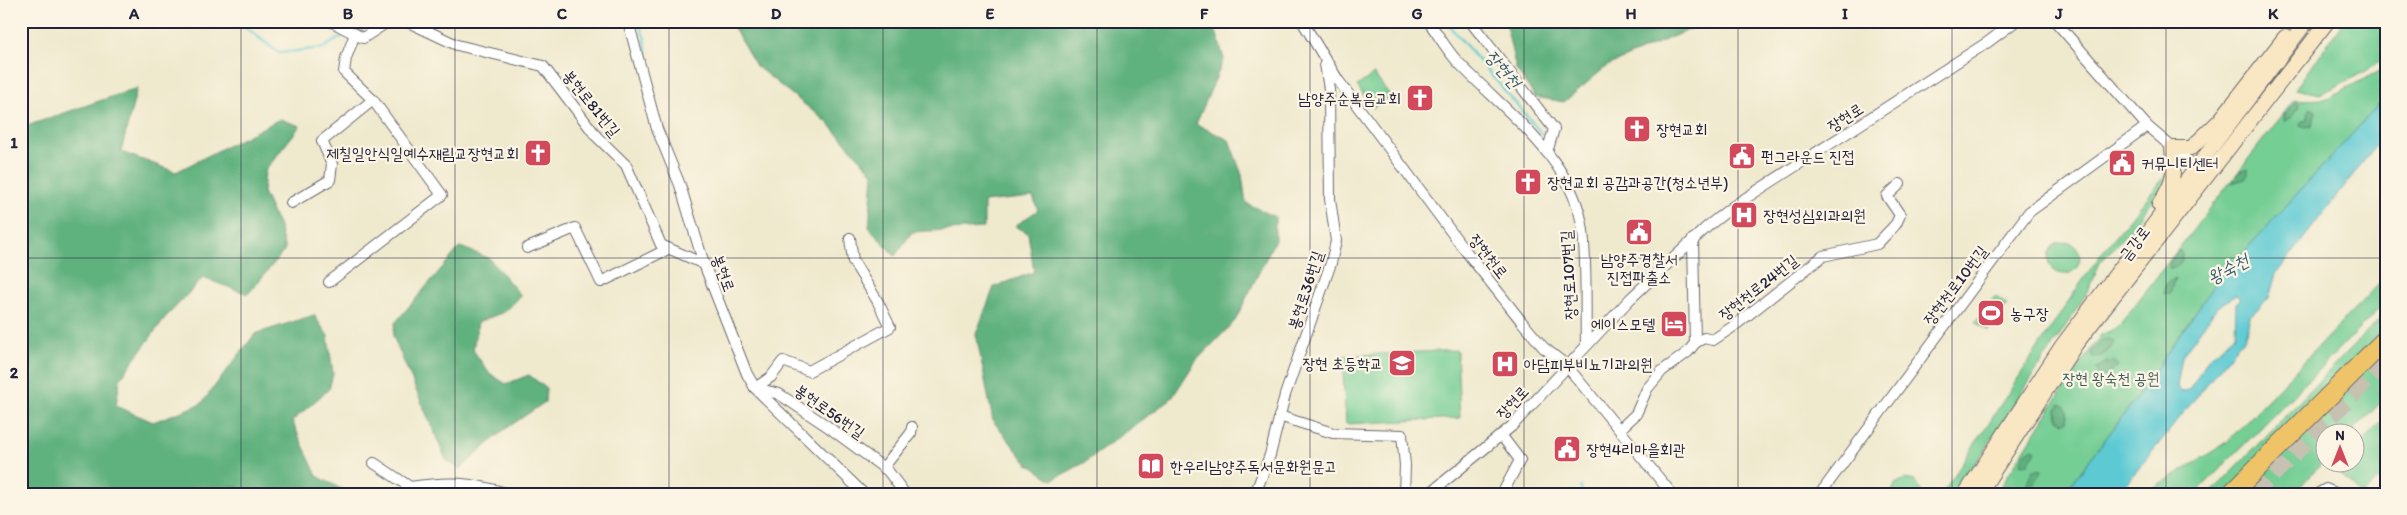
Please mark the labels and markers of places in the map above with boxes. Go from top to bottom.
church icon: 남양주순복음교회 [1405,83,1435,113]
place label: 남양주순복음교회 [1298,89,1401,108]
church icon: 장현교회 [1622,114,1652,144]
place label: 장현교회 [1656,120,1708,139]
church icon: 제칠일안식일예수재림교장현교회 [523,138,553,168]
public building icon: 펀그라운드 진접 [1727,141,1757,171]
place label: 제칠일안식일예수재림교장현교회 [326,144,519,163]
place label: 펀그라운드 진접 [1761,147,1855,166]
public building icon: 커뮤니티센터 [2107,148,2137,178]
place label: 커뮤니티센터 [2141,154,2218,173]
church icon: 장현교회 공감과공간(청소년부) [1513,167,1543,197]
place label: 장현교회 공감과공간(청소년부) [1547,173,1728,192]
hospital icon: 장현성심외과의원 [1729,200,1759,230]
place label: 장현성심외과의원 [1763,206,1866,225]
public building icon: 남양주경찰서 진접파출소 [1624,217,1654,247]
place label: 남양주경찰서 진접파출소 [1600,250,1678,287]
sports icon: 농구장 [1976,298,2006,328]
place label: 농구장 [2010,304,2049,323]
hotel icon: 에이스모텔 [1659,309,1689,339]
place label: 에이스모텔 [1591,315,1655,334]
school or university icon: 장현 초등학교 [1387,348,1417,378]
hospital icon: 아담피부비뇨기과의원 [1490,349,1520,379]
place label: 장현 초등학교 [1302,354,1383,373]
place label: 아담피부비뇨기과의원 [1524,355,1653,374]
public building icon: 장현4리마을회관 [1552,434,1582,464]
place label: 장현4리마을회관 [1586,440,1686,459]
library icon: 한우리남양주독서문화원문고 [1136,451,1166,481]
place label: 한우리남양주독서문화원문고 [1170,457,1337,476]

